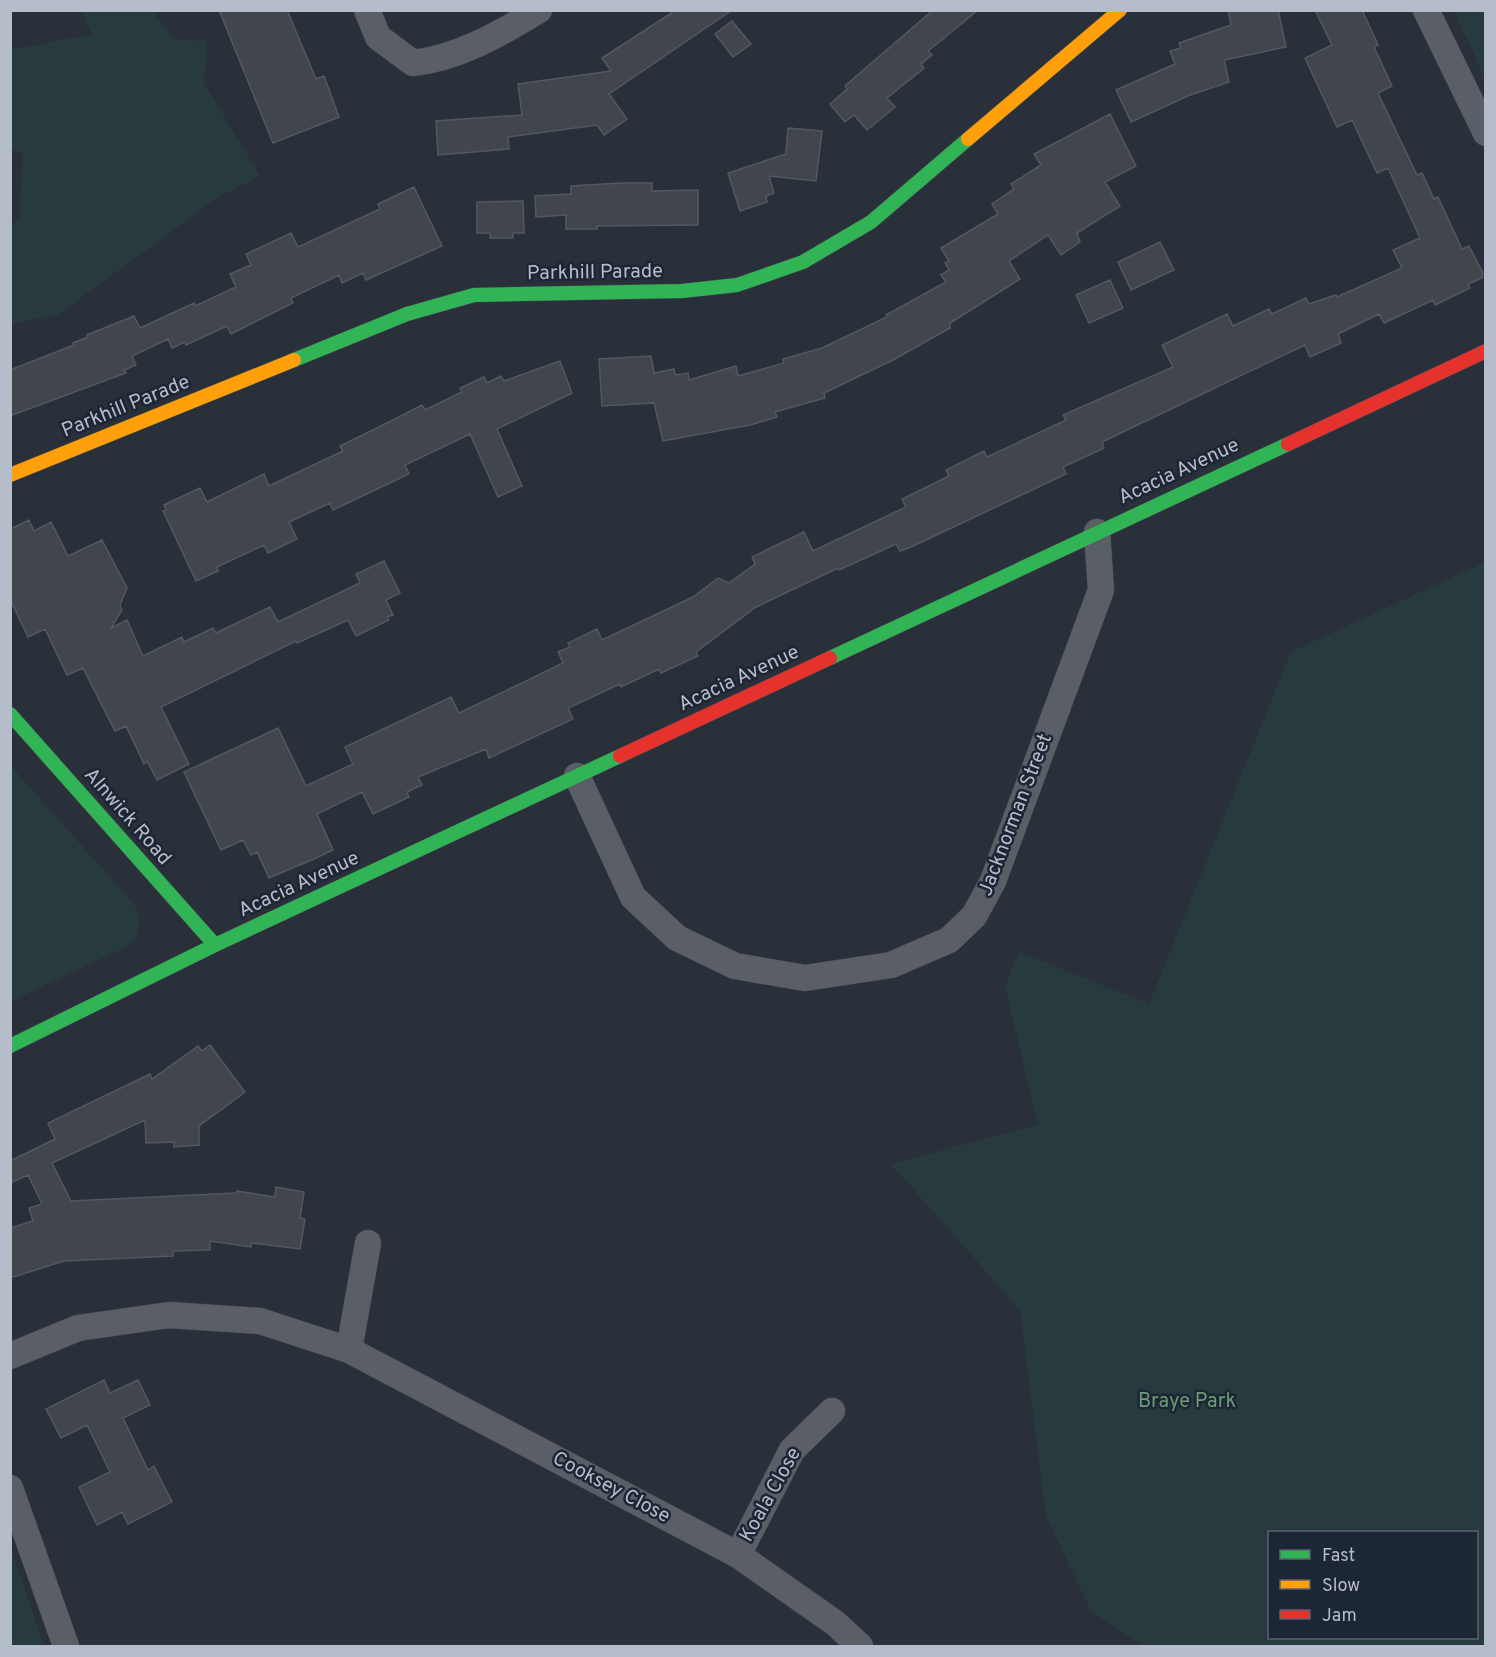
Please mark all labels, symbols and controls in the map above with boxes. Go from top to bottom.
street label: Parkhill Parade [527,259,663,287]
street label: Parkhill Parade [58,369,194,445]
street label: Acacia Avenue [1114,433,1244,511]
street label: Acacia Avenue [674,640,804,718]
street label: Jacknorman Street [973,730,1059,900]
street label: Alnwick Road [78,763,176,871]
street label: Acacia Avenue [234,846,364,924]
park label: Braye Park [1138,1389,1236,1415]
street label: Koala Close [734,1443,808,1547]
street label: Cooksey Close [548,1446,674,1530]
legend [1268,1531,1478,1639]
text: Fast [1322,1545,1355,1568]
text: Slow [1322,1575,1360,1598]
text: Jam [1322,1605,1357,1628]

